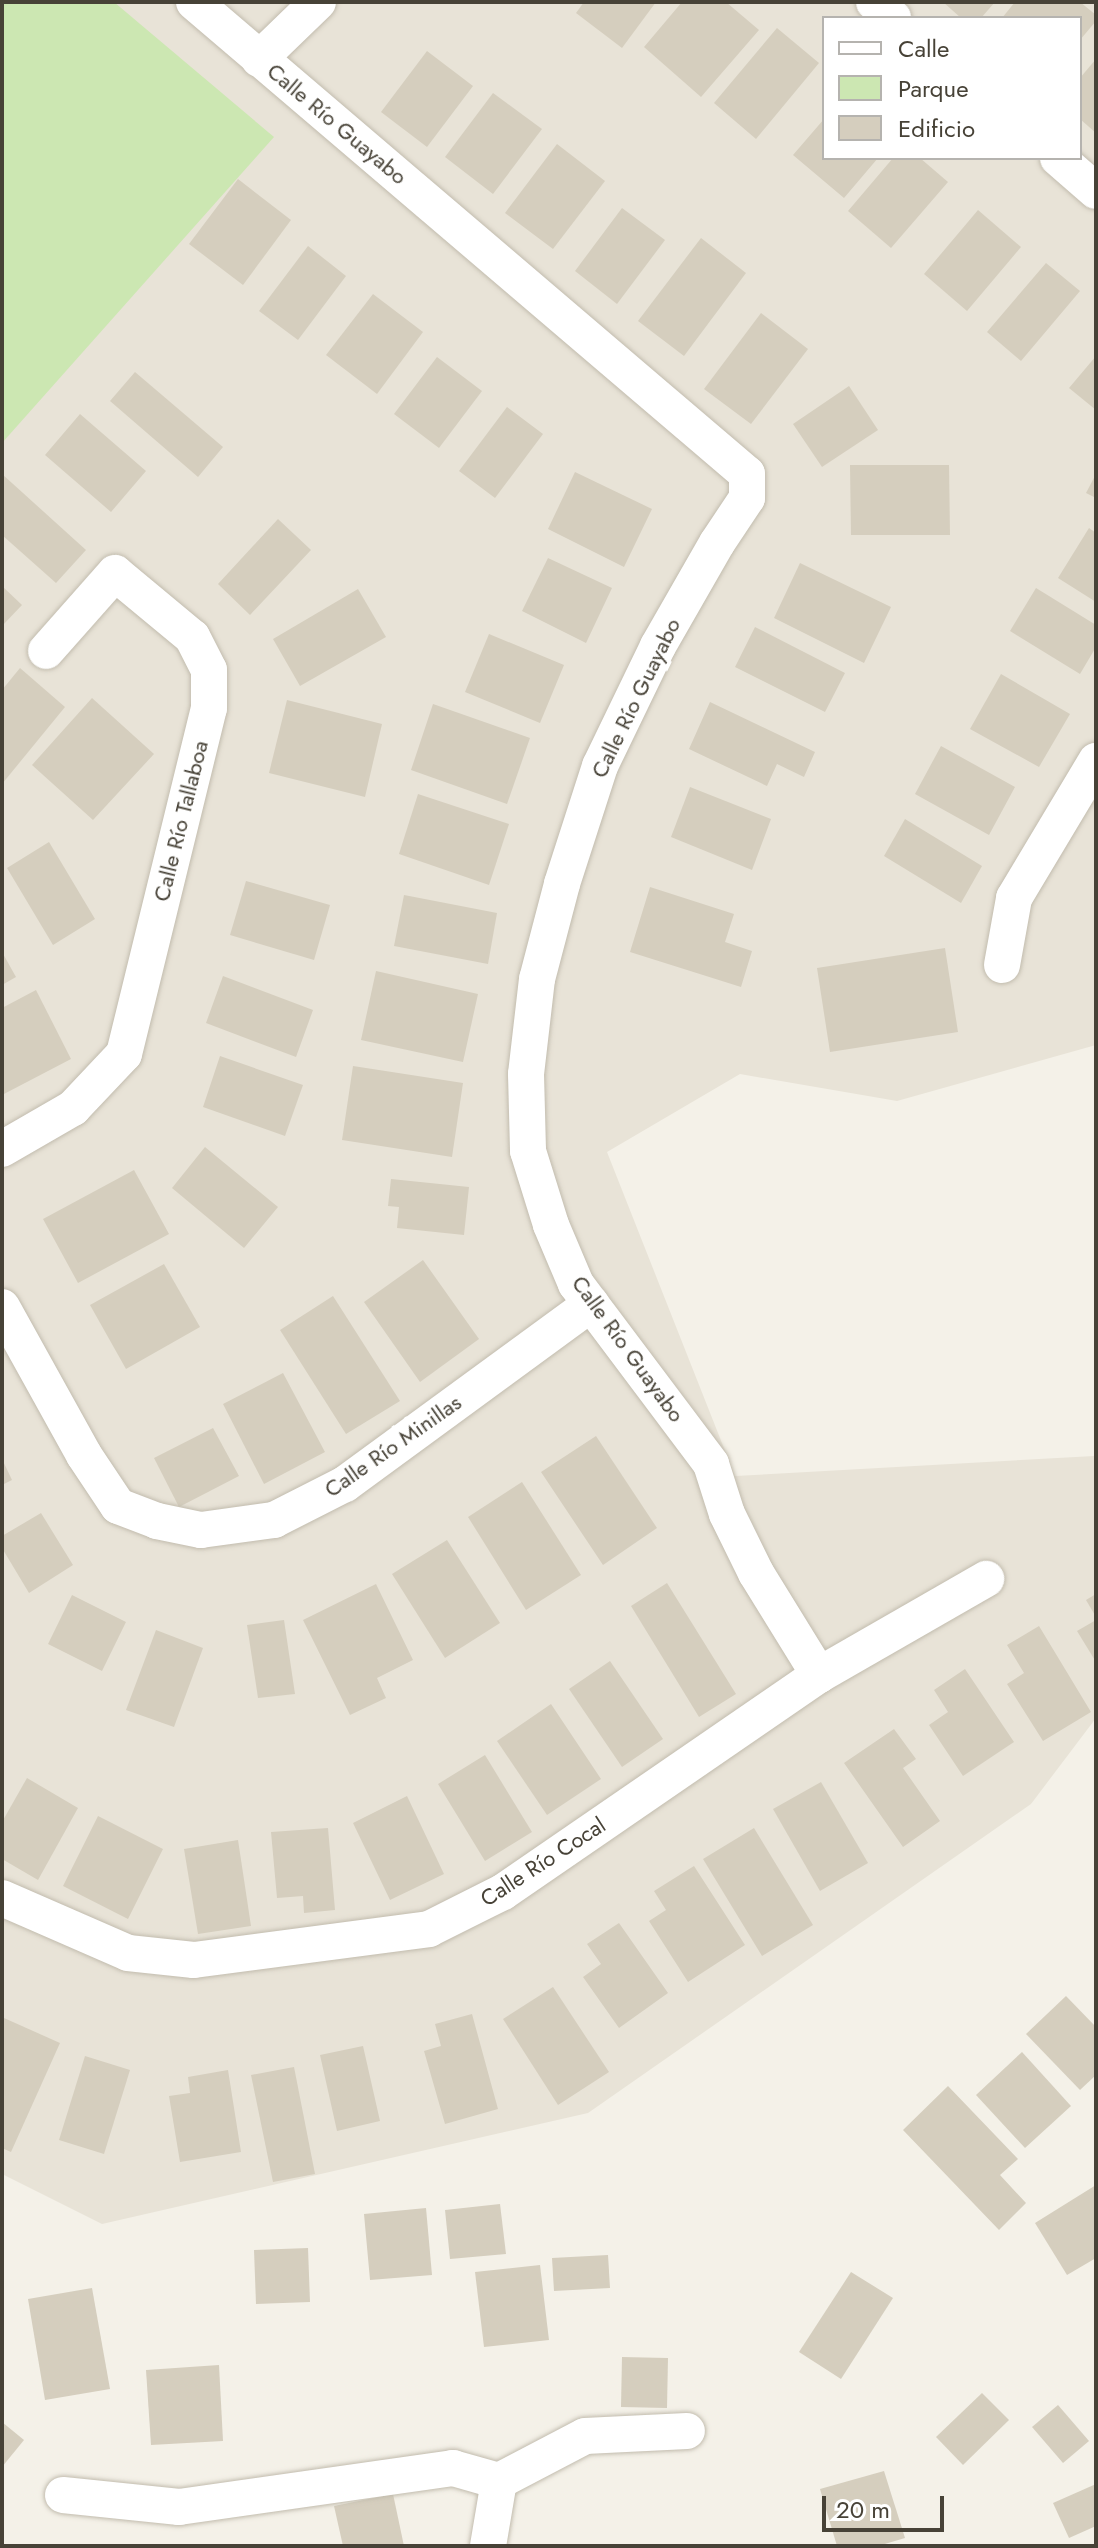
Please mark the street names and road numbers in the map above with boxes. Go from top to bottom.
street label: Calle Río Guayabo [262,58,412,190]
street label: Calle Río Guayabo [586,614,686,782]
street label: Calle Río Tallaboa [148,738,214,904]
street label: Calle Río Guayabo [566,1271,690,1427]
street label: Calle Río Minillas [320,1389,466,1503]
street label: Calle Río Cocal [476,1812,610,1912]

